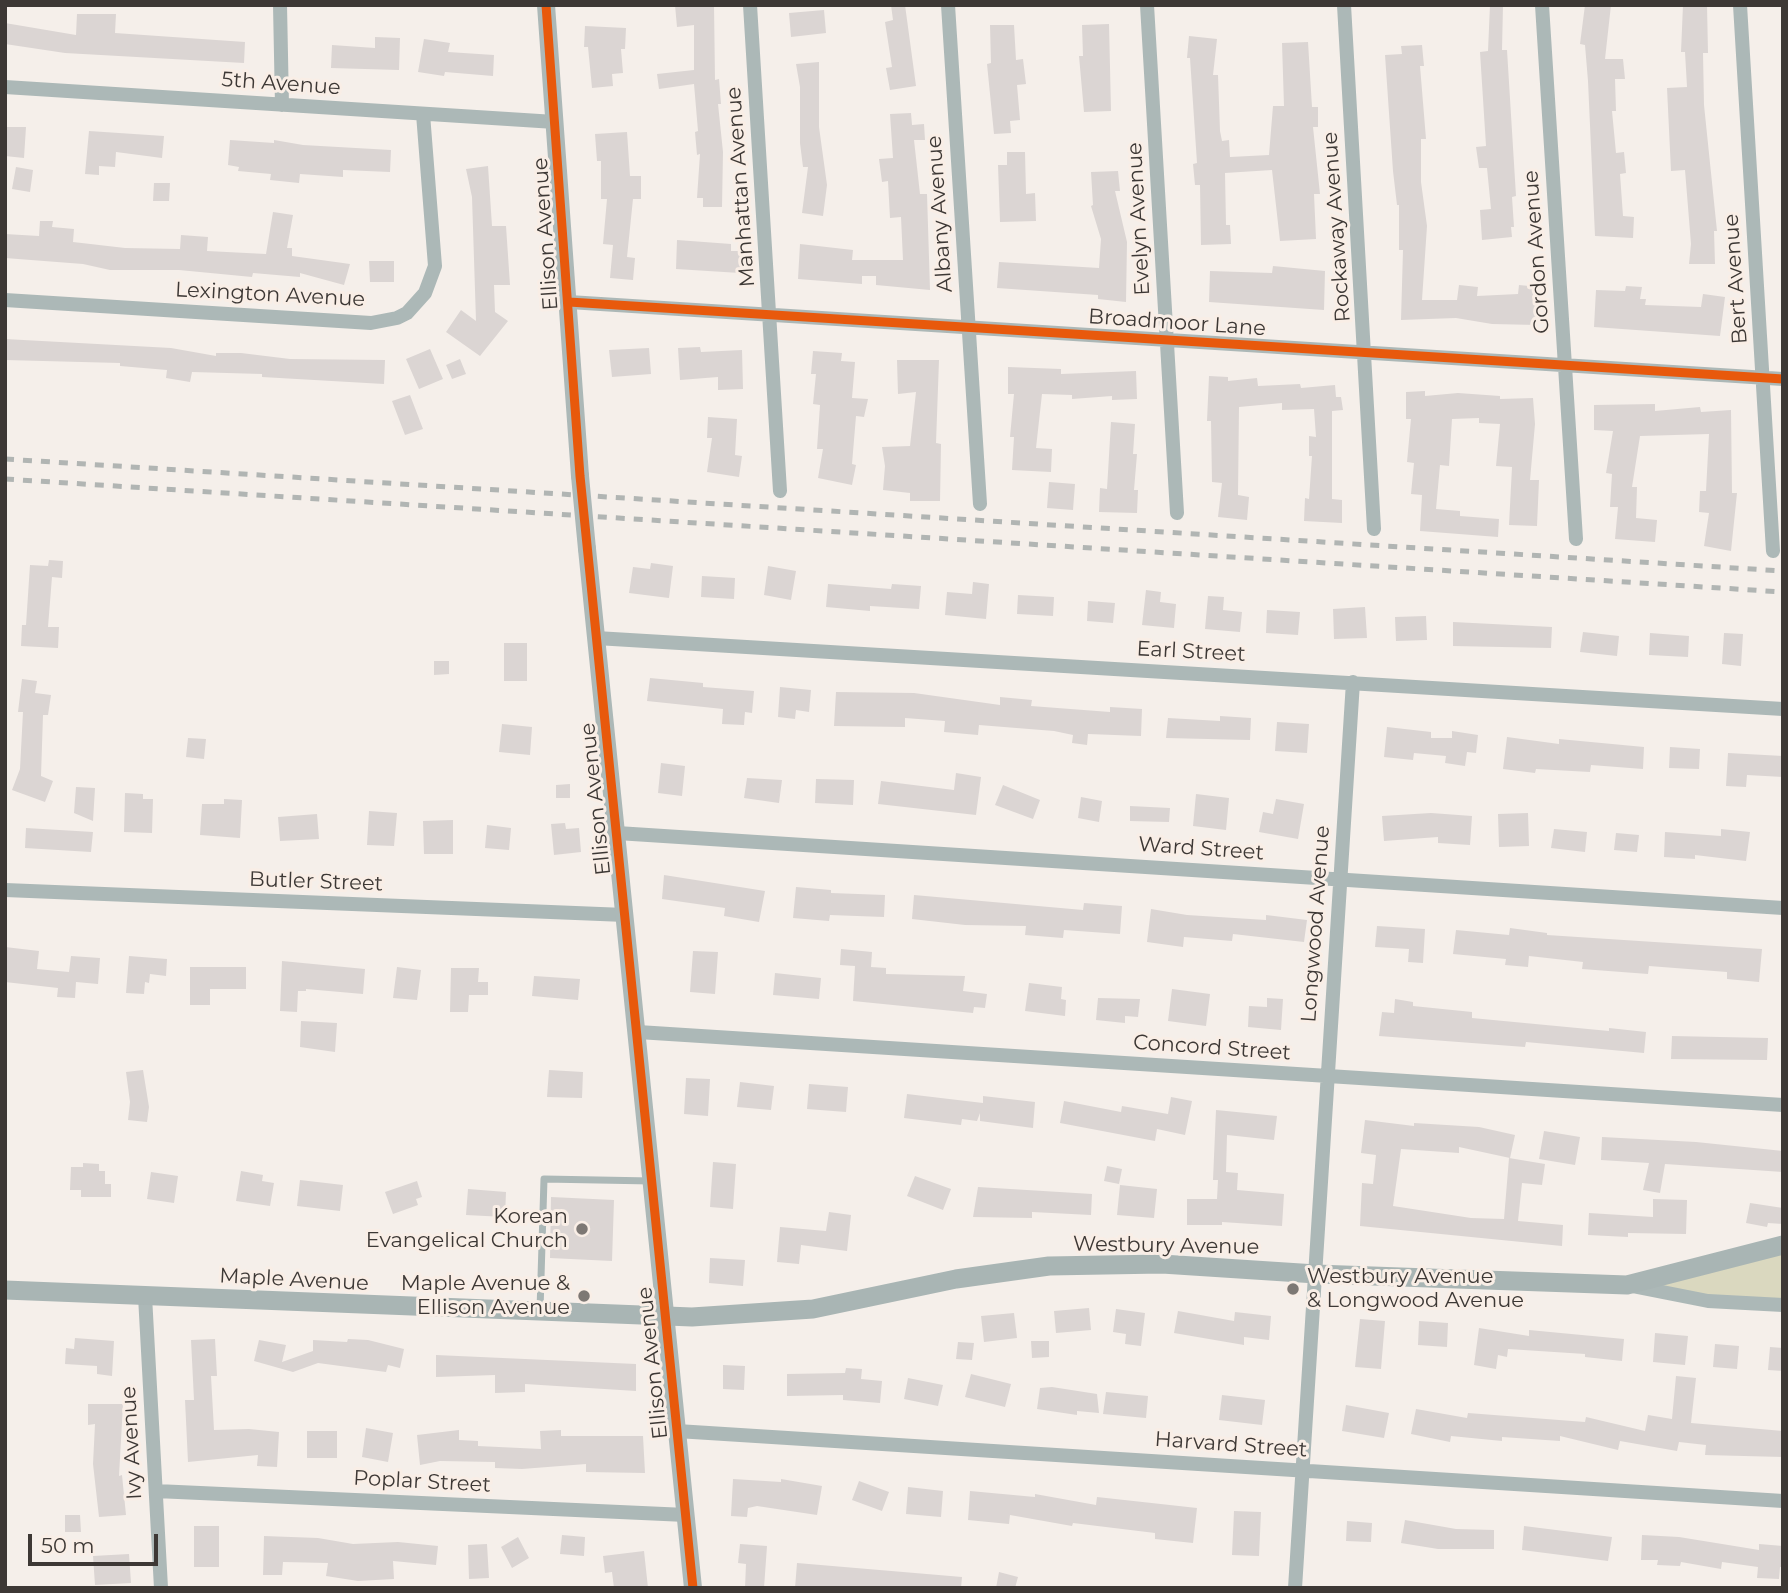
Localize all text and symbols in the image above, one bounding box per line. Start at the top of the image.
street label: 5th Avenue [221,67,341,101]
street label: Manhattan Avenue [721,86,761,288]
street label: Rockaway Avenue [1318,131,1356,323]
street label: Albany Avenue [922,135,958,293]
street label: Evelyn Avenue [1122,142,1156,296]
street label: Ellison Avenue [528,157,564,311]
street label: Gordon Avenue [1519,169,1555,335]
street label: Bert Avenue [1719,213,1753,345]
street label: Lexington Avenue [174,277,366,313]
street label: Broadmoor Lane [1087,304,1267,342]
street label: Earl Street [1136,637,1246,667]
street label: Ellison Avenue [575,721,617,877]
street label: Longwood Avenue [1297,825,1335,1023]
street label: Ward Street [1137,832,1265,866]
street label: Butler Street [248,867,384,897]
street label: Concord Street [1132,1030,1292,1066]
place label: Korean Evangelical Church [366,1204,568,1254]
marker: Korean Evangelical Church [574,1221,590,1237]
street label: Westbury Avenue [1073,1232,1259,1260]
street label: Maple Avenue [219,1263,369,1297]
place label: Westbury Avenue & Longwood Avenue [1307,1264,1524,1314]
place label: Maple Avenue & Ellison Avenue [401,1271,570,1321]
marker: Westbury Avenue & Longwood Avenue [1285,1281,1301,1297]
street label: Ellison Avenue [632,1285,674,1441]
marker: Maple Avenue & Ellison Avenue [576,1288,592,1304]
street label: Ivy Avenue [116,1386,148,1500]
street label: Harvard Street [1154,1427,1308,1463]
street label: Poplar Street [353,1466,491,1498]
scale bar [32,1520,161,1564]
text: 50 m [41,1533,95,1558]

